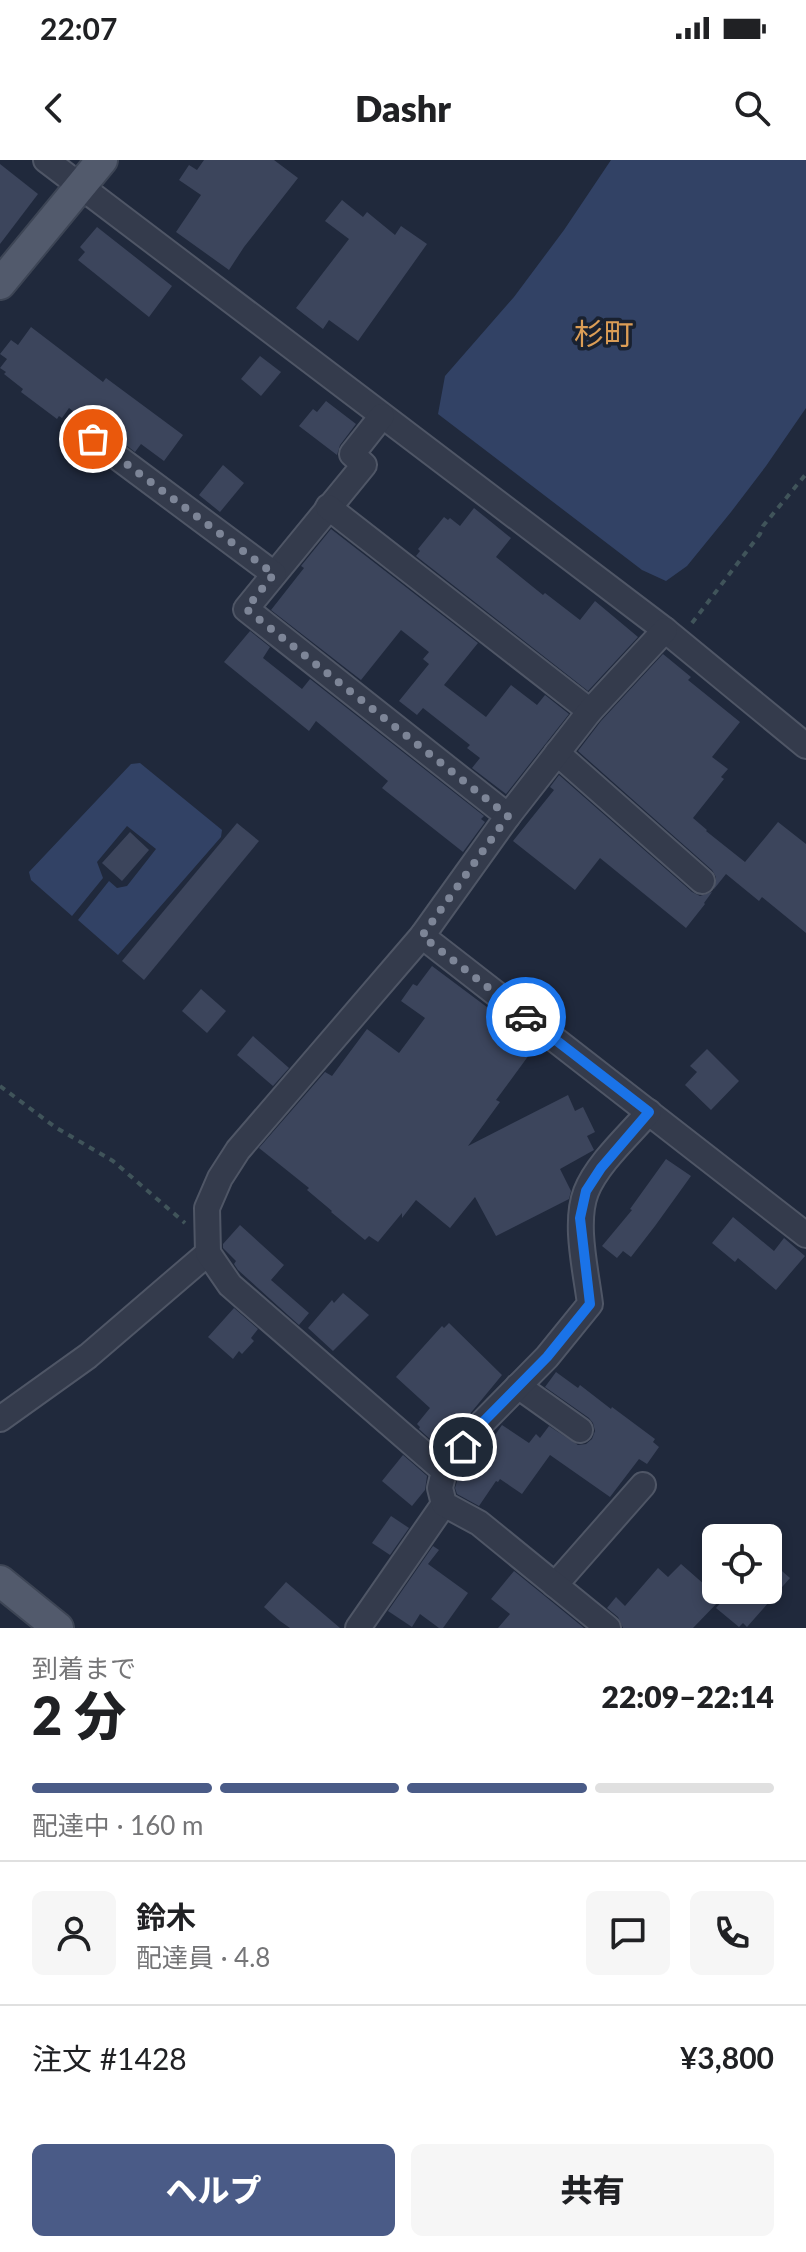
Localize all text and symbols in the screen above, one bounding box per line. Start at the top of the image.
text: 22:07 [40,10,117,46]
icon: back [32,86,76,130]
text: Dashr [355,86,451,130]
icon: search [730,86,774,130]
district label: 杉町 [574,315,634,351]
pin [59,405,127,473]
icon: bag [71,417,115,461]
courier [486,977,566,1057]
icon: car [504,995,548,1039]
pin [429,1413,497,1481]
icon: home [441,1425,485,1469]
map controls [702,1524,782,1604]
button: locate [702,1524,782,1604]
text: 到着まで [32,1652,136,1684]
text: 22:09–22:14 [601,1678,774,1714]
text: 2 分 [32,1684,126,1746]
text: 配達中 · 160 m [32,1809,203,1841]
button: person [32,1891,116,1975]
button: chat [586,1891,670,1975]
button: phone [690,1891,774,1975]
text: 鈴木 [136,1898,196,1934]
text: 配達員 · 4.8 [136,1941,270,1973]
text: ¥3,800 [680,2039,774,2075]
text: 注文 #1428 [32,2040,187,2076]
button: ヘルプ [32,2144,395,2236]
button: 共有 [411,2144,774,2236]

